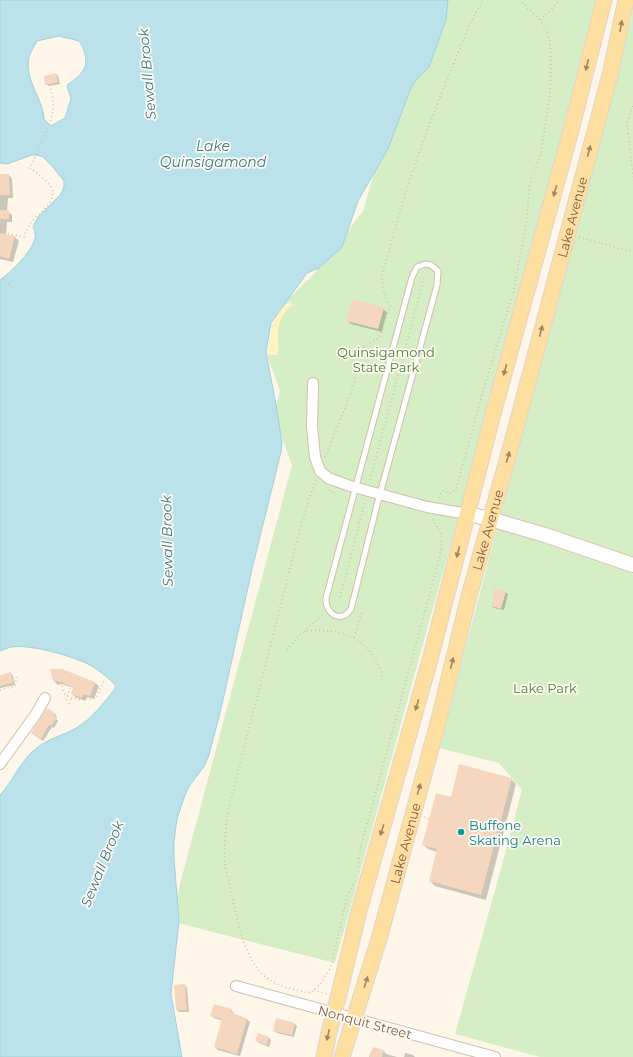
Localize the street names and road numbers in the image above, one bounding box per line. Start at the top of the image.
street label: Lake Avenue [554,175,591,259]
street label: Lake Avenue [469,487,506,572]
street label: Lake Avenue [386,801,424,885]
street label: Nonquit Street [316,1002,414,1042]

